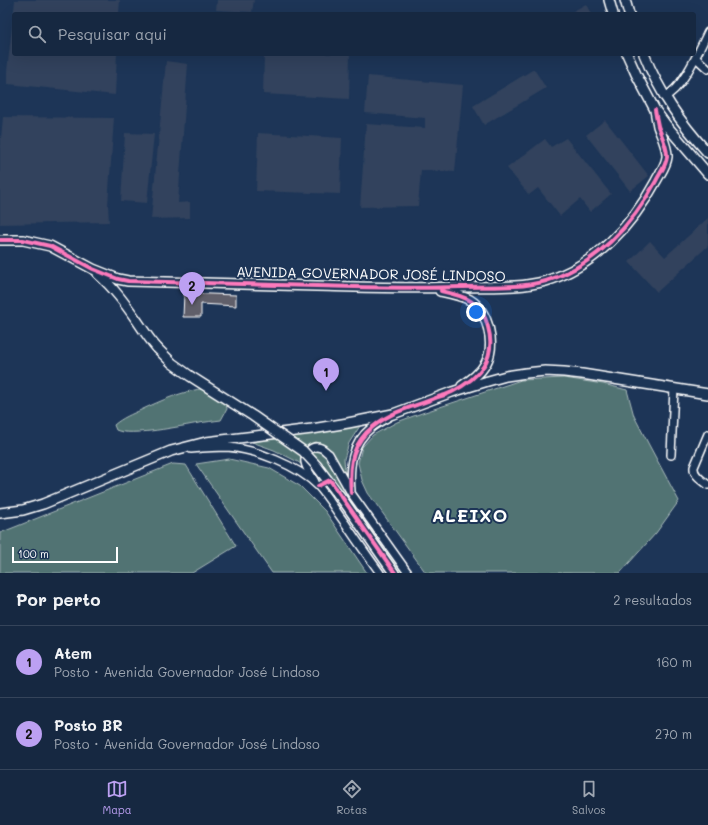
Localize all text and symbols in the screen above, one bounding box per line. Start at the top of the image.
search box [12,12,696,56]
icon: search [26,23,48,45]
text: Pesquisar aqui [58,24,167,44]
street label: AVENIDA GOVERNADOR JOSÉ LINDOSO [236,262,506,285]
pin: 2 [179,272,205,305]
your location [466,302,486,322]
pin: 1 [313,358,339,391]
district label: ALEIXO [432,503,508,527]
scale bar [12,545,118,564]
text: 100 m [18,546,49,561]
text: Por perto [16,588,100,610]
text: 2 resultados [613,591,692,608]
text: Atem [54,643,92,663]
text: 1 [26,653,32,670]
text: 160 m [656,653,692,670]
text: Posto · Avenida Governador José Lindoso [54,663,320,680]
text: Posto BR [54,715,123,735]
text: 2 [25,725,33,742]
text: 270 m [655,725,692,742]
text: Posto · Avenida Governador José Lindoso [54,735,320,752]
tab: Mapa [102,778,132,817]
tab: Rotas [337,778,367,817]
tab: Salvos [572,778,606,817]

